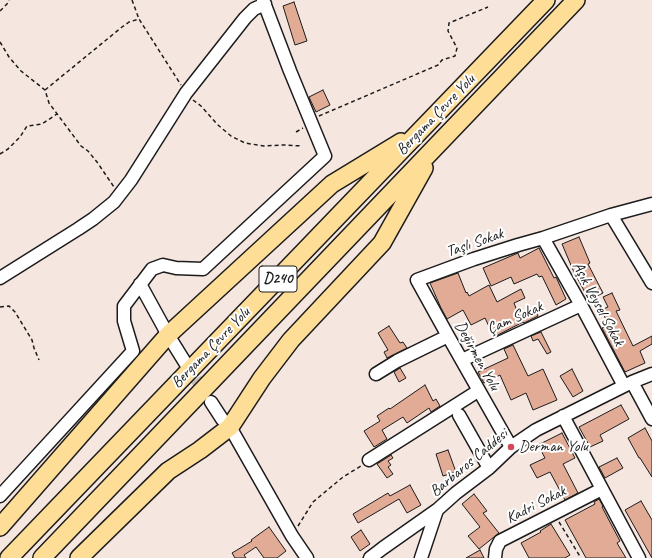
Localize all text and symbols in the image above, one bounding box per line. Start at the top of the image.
street label: Bergama Çevre Yolu [393,70,479,160]
street label: Taşlı Sokak [444,224,506,262]
street label: Aşık Veysel Sokak [568,259,628,349]
road number: D240 [259,266,297,292]
street label: Çam Sokak [484,297,546,339]
street label: Bergama Çevre Yolu [168,303,254,393]
street label: Değirmen Yolu [450,318,504,394]
street label: Barbaros Caddesi [426,425,512,501]
place label: Derman Yolu [519,437,588,457]
marker: Derman Yolu [506,442,516,452]
street label: Kadri Sokak [503,482,569,528]

